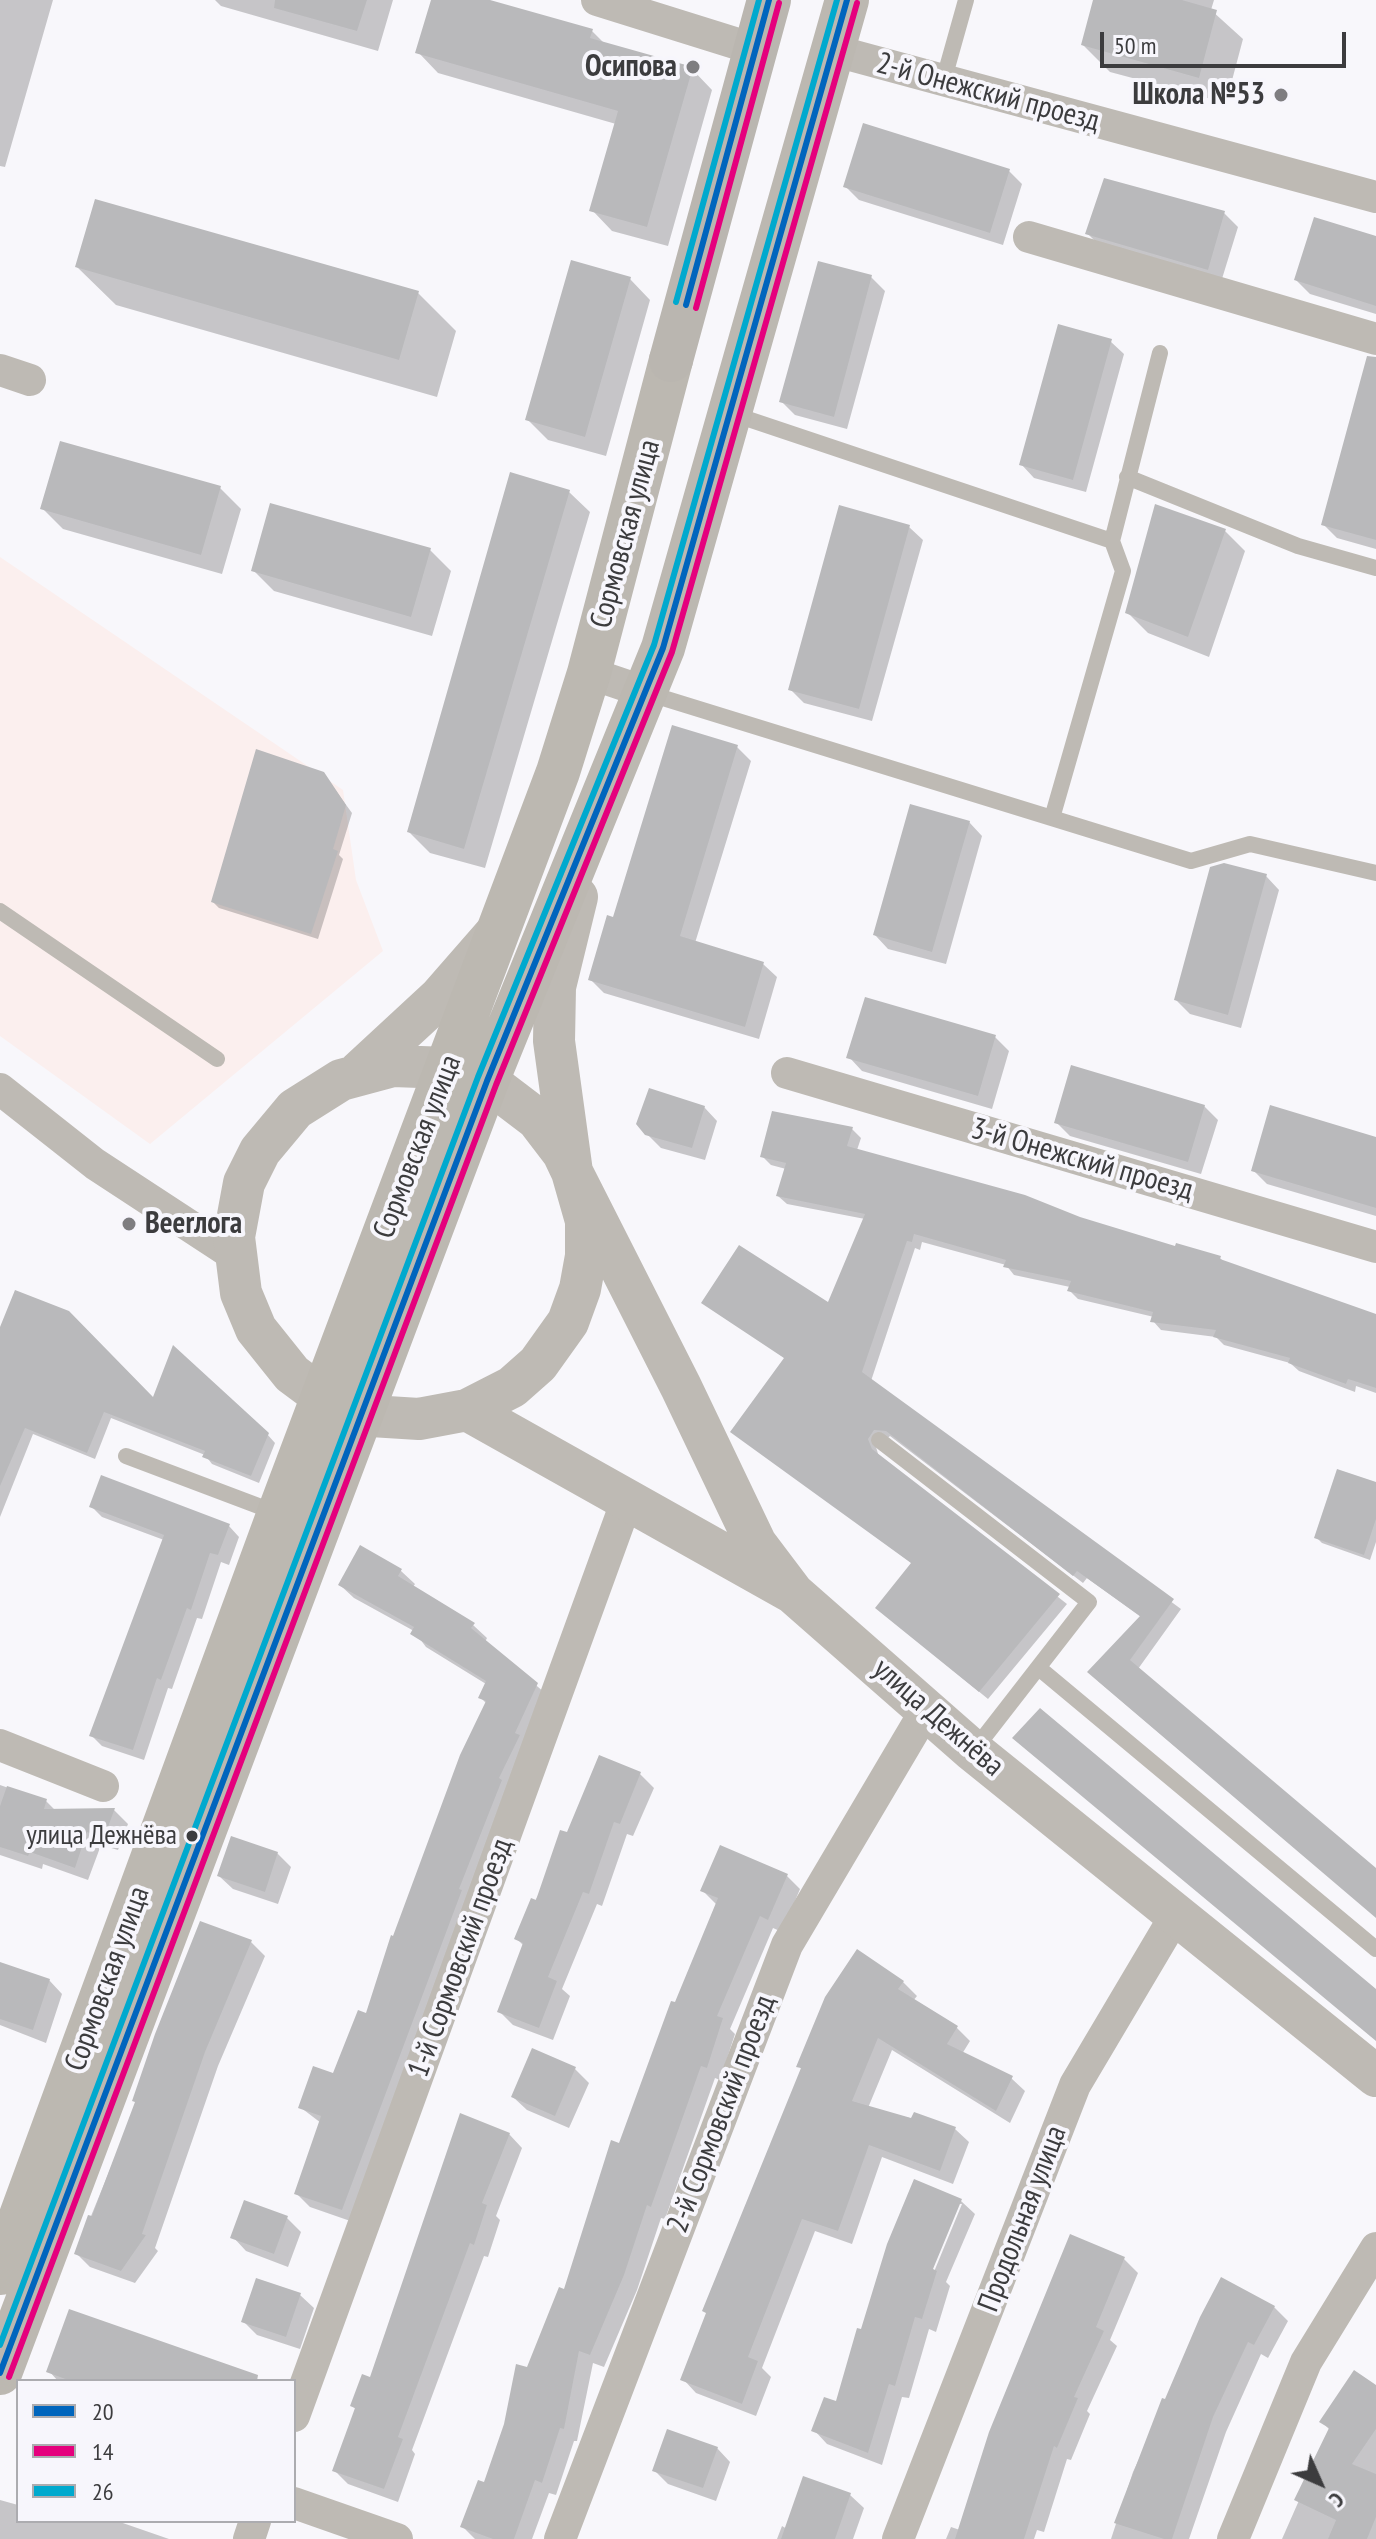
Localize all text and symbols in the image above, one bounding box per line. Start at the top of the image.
scale bar [1104,16,1350,66]
text: 50 m [1114,30,1156,61]
street label: 2-й Онежский проезд [873,46,1103,140]
place label: Осипова [585,49,677,85]
marker: Осипова [684,58,702,76]
place label: Школа №53 [1133,77,1265,113]
marker: Школа №53 [1272,86,1290,104]
street label: Сормовская улица [584,436,668,632]
street label: Сормовская улица [367,1050,469,1244]
street label: 3-й Онежский проезд [967,1111,1197,1209]
place label: Beerлога [145,1206,242,1242]
marker: Beerлога [120,1215,138,1233]
street label: улица Дежнёва [865,1651,1011,1785]
place label: улица Дежнёва [26,1819,177,1853]
marker: улица Дежнёва [184,1828,200,1844]
street label: 1-й Сормовский проезд [401,1834,521,2082]
street label: Сормовская улица [58,1882,158,2076]
street label: 2-й Сормовский проезд [660,1990,784,2238]
street label: Продольная улица [971,2121,1075,2317]
legend [16,2379,296,2523]
text: 20 [92,2396,114,2427]
text: 14 [92,2436,114,2467]
north arrow [1280,2443,1360,2523]
text: 26 [92,2476,114,2507]
text: С [1324,2487,1350,2513]

